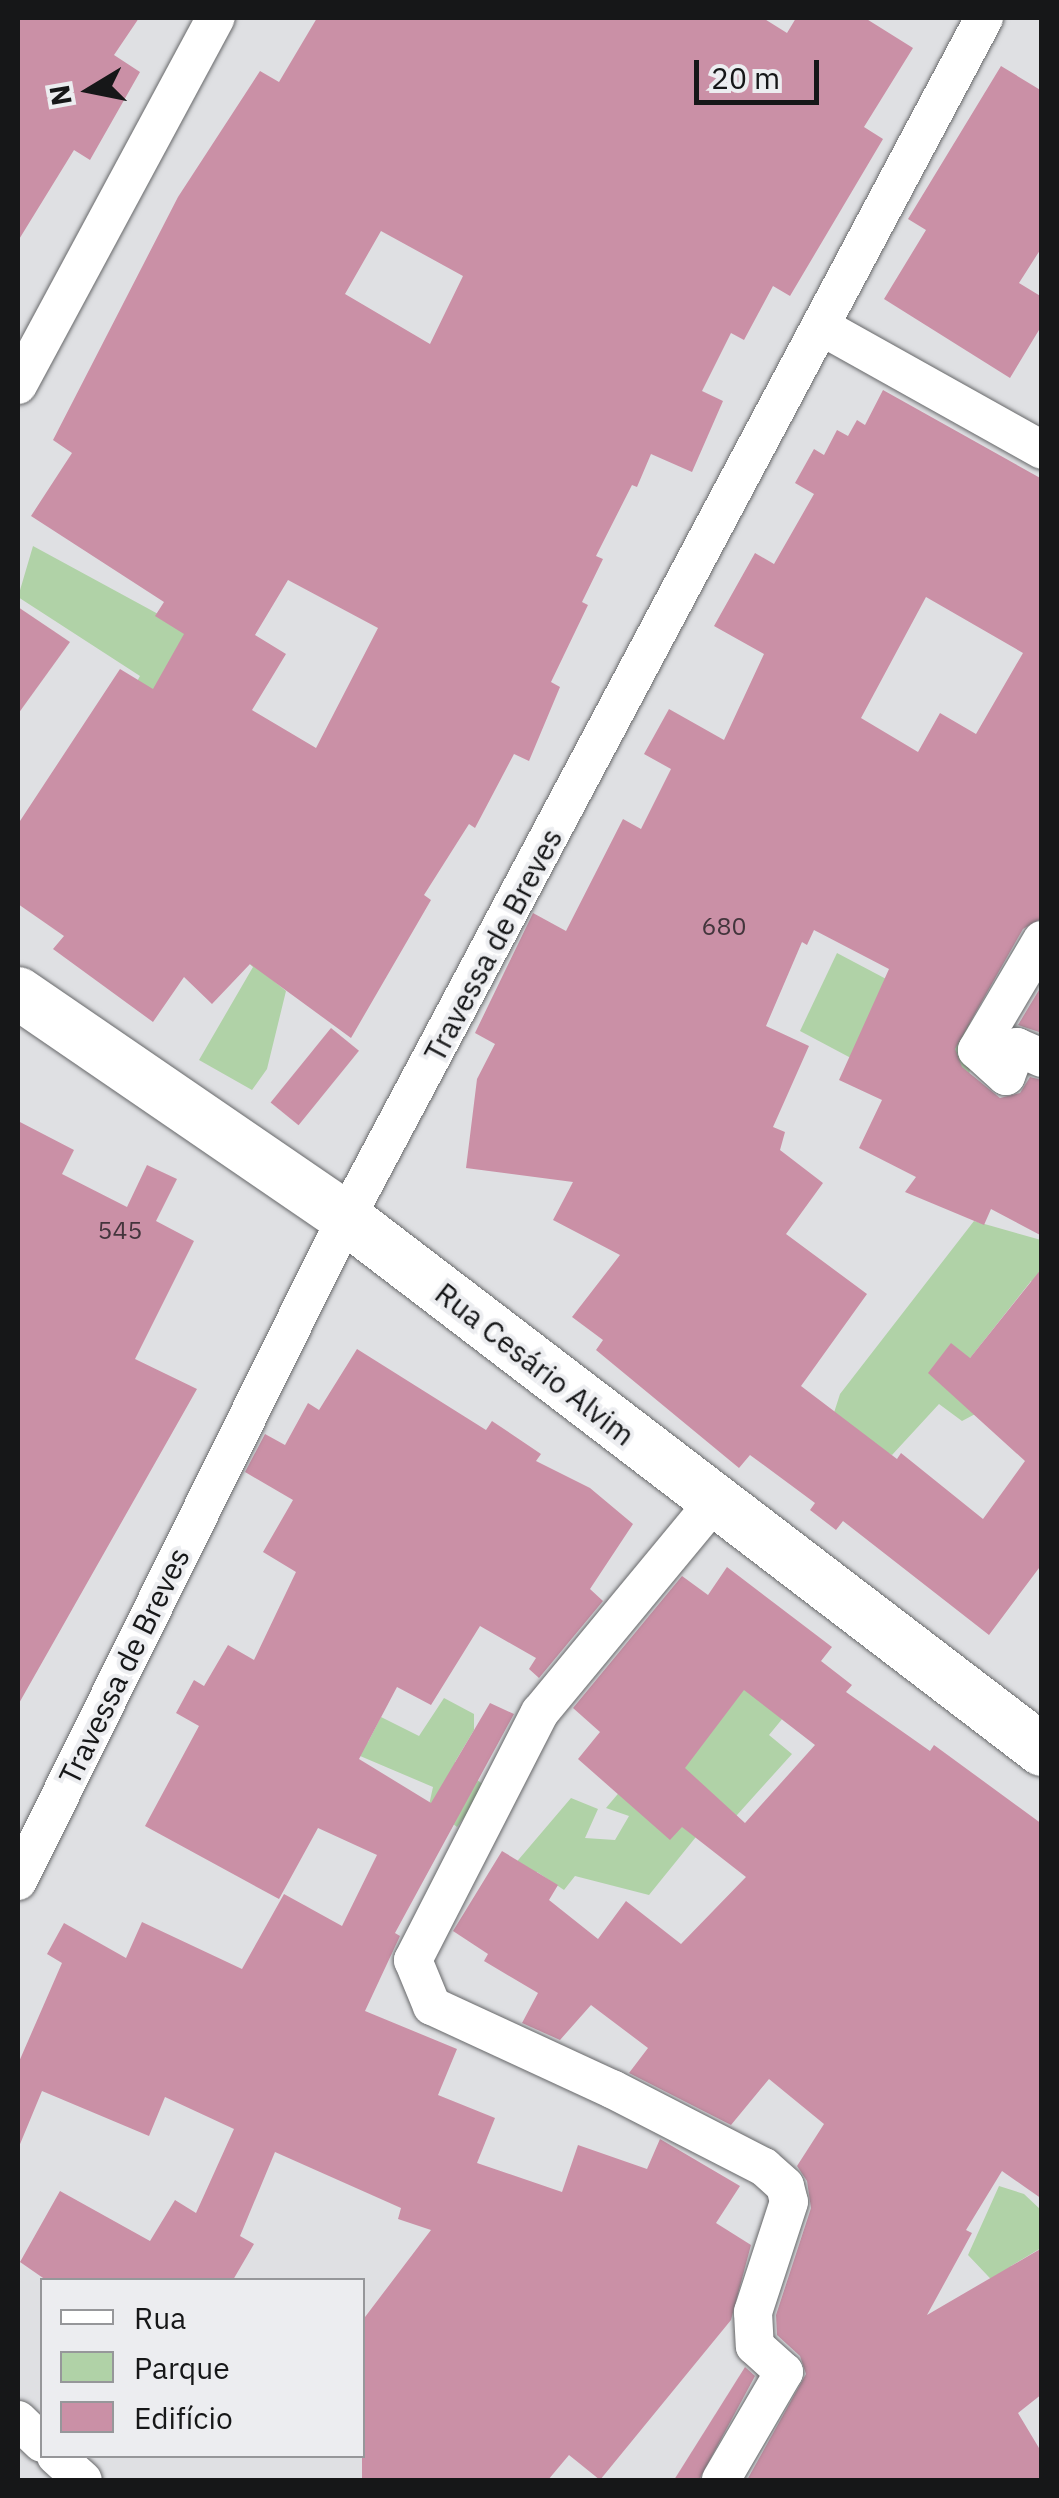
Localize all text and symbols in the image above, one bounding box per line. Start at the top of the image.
north arrow [40,40,140,140]
scale bar [699,40,824,102]
text: 20 m [711,58,780,97]
text: N [40,82,80,108]
street label: Travessa de Breves [416,822,570,1068]
house number: 680 [702,911,746,941]
house number: 545 [98,1215,142,1245]
street label: Rua Cesário Alvim [428,1275,642,1453]
street label: Travessa de Breves [51,1542,197,1790]
legend [40,2278,365,2458]
text: Rua [134,2298,186,2337]
text: Parque [134,2348,230,2387]
text: Edifício [134,2398,233,2437]

